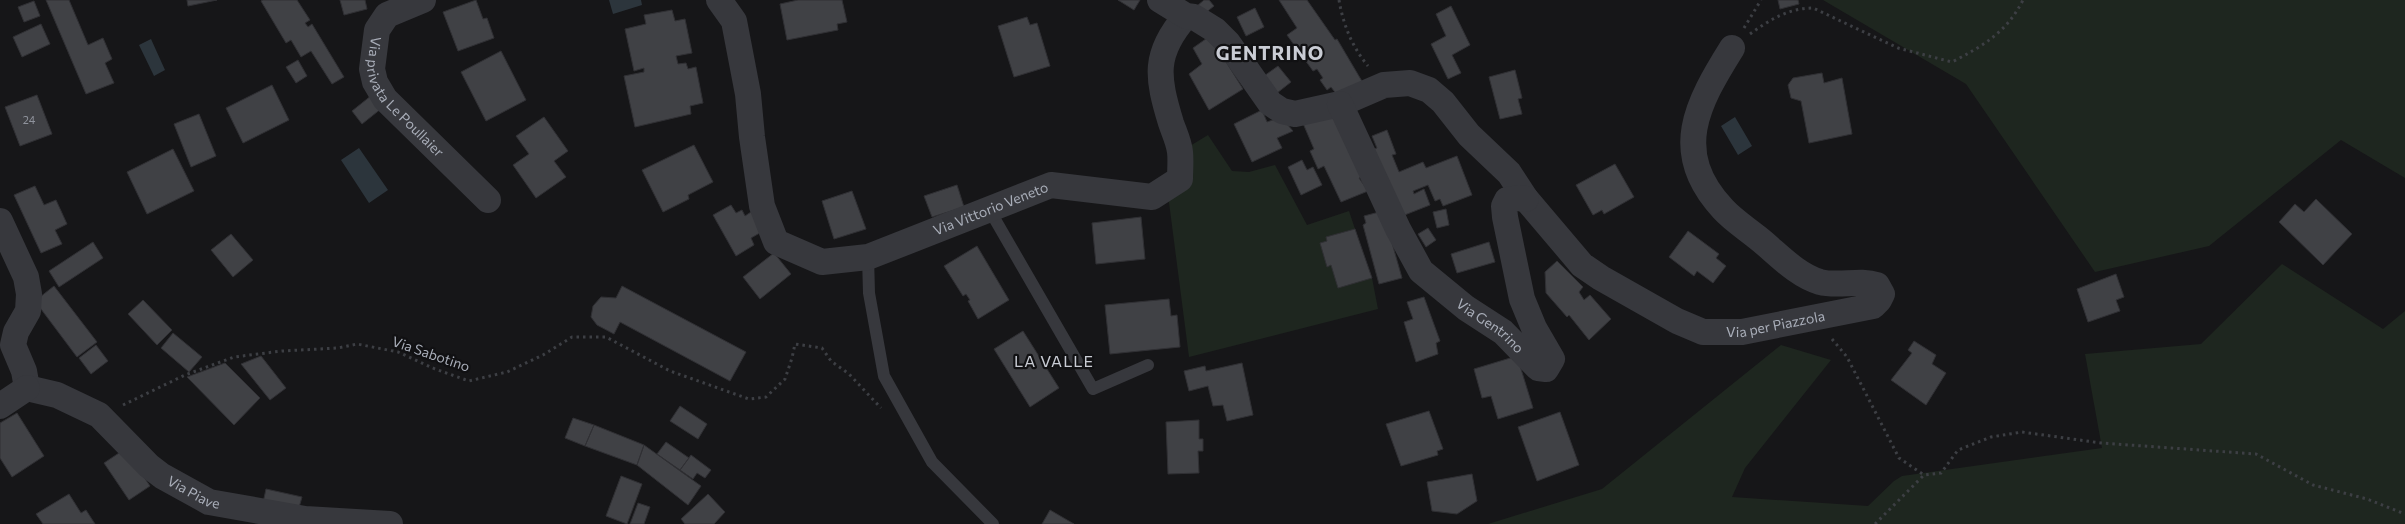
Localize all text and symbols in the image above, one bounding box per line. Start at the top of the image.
street label: Via privata Le Poullaier [364,36,448,160]
district label: GENTRINO [1216,41,1324,64]
house number: 24 [23,113,36,126]
street label: Via Vittorio Veneto [931,178,1050,238]
street label: Via Gentrino [1453,295,1528,356]
street label: Via per Piazzola [1726,307,1826,340]
street label: Via Sabotino [390,332,472,375]
district label: LA VALLE [1014,351,1094,370]
street label: Via Piave [164,472,221,512]

